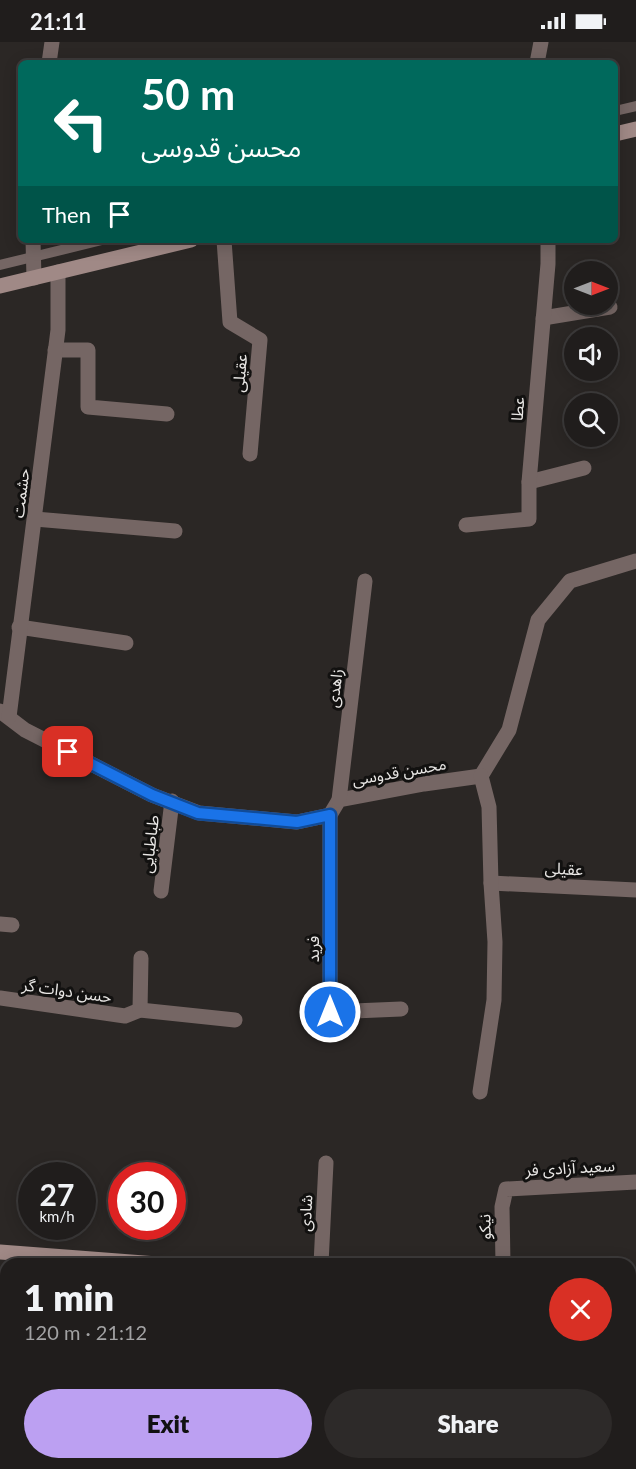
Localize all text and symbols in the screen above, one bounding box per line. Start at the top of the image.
text: 21:11 [30,8,87,35]
text: 50 m [141,69,235,119]
icon: left [42,84,120,162]
text: محسن قدوسی [141,130,302,163]
icon: arrive [103,198,136,231]
text: Then [42,201,91,228]
north arrow [564,261,618,315]
map controls [564,261,618,447]
button: sound [564,327,618,381]
street label: عقیلی [228,353,251,393]
button: search [564,393,618,447]
street label: عطا [506,396,528,422]
street label: حشمت [8,467,32,519]
street label: زاهدی [322,667,347,709]
pin [42,726,93,777]
icon: arrive [51,735,84,768]
street label: محسن قدوسی [351,753,448,790]
street label: طباطبایی [136,814,163,874]
street label: عقیلی [544,858,584,879]
street label: فرید [303,936,323,962]
street label: حسن دوات گر [20,974,113,1007]
position arrow [298,980,362,1044]
street label: سعید آزادی فر [524,1155,615,1180]
speed limit sign: 30 [108,1162,186,1240]
text: 27 [40,1176,74,1212]
street label: شادی [295,1194,316,1232]
text: km/h [39,1207,75,1225]
street label: نیکو [474,1214,495,1240]
text: 1 min [24,1275,114,1319]
button: close [549,1278,612,1341]
text: 120 m · 21:12 [24,1320,147,1344]
button: Exit [24,1389,312,1458]
button: Share [324,1389,612,1458]

